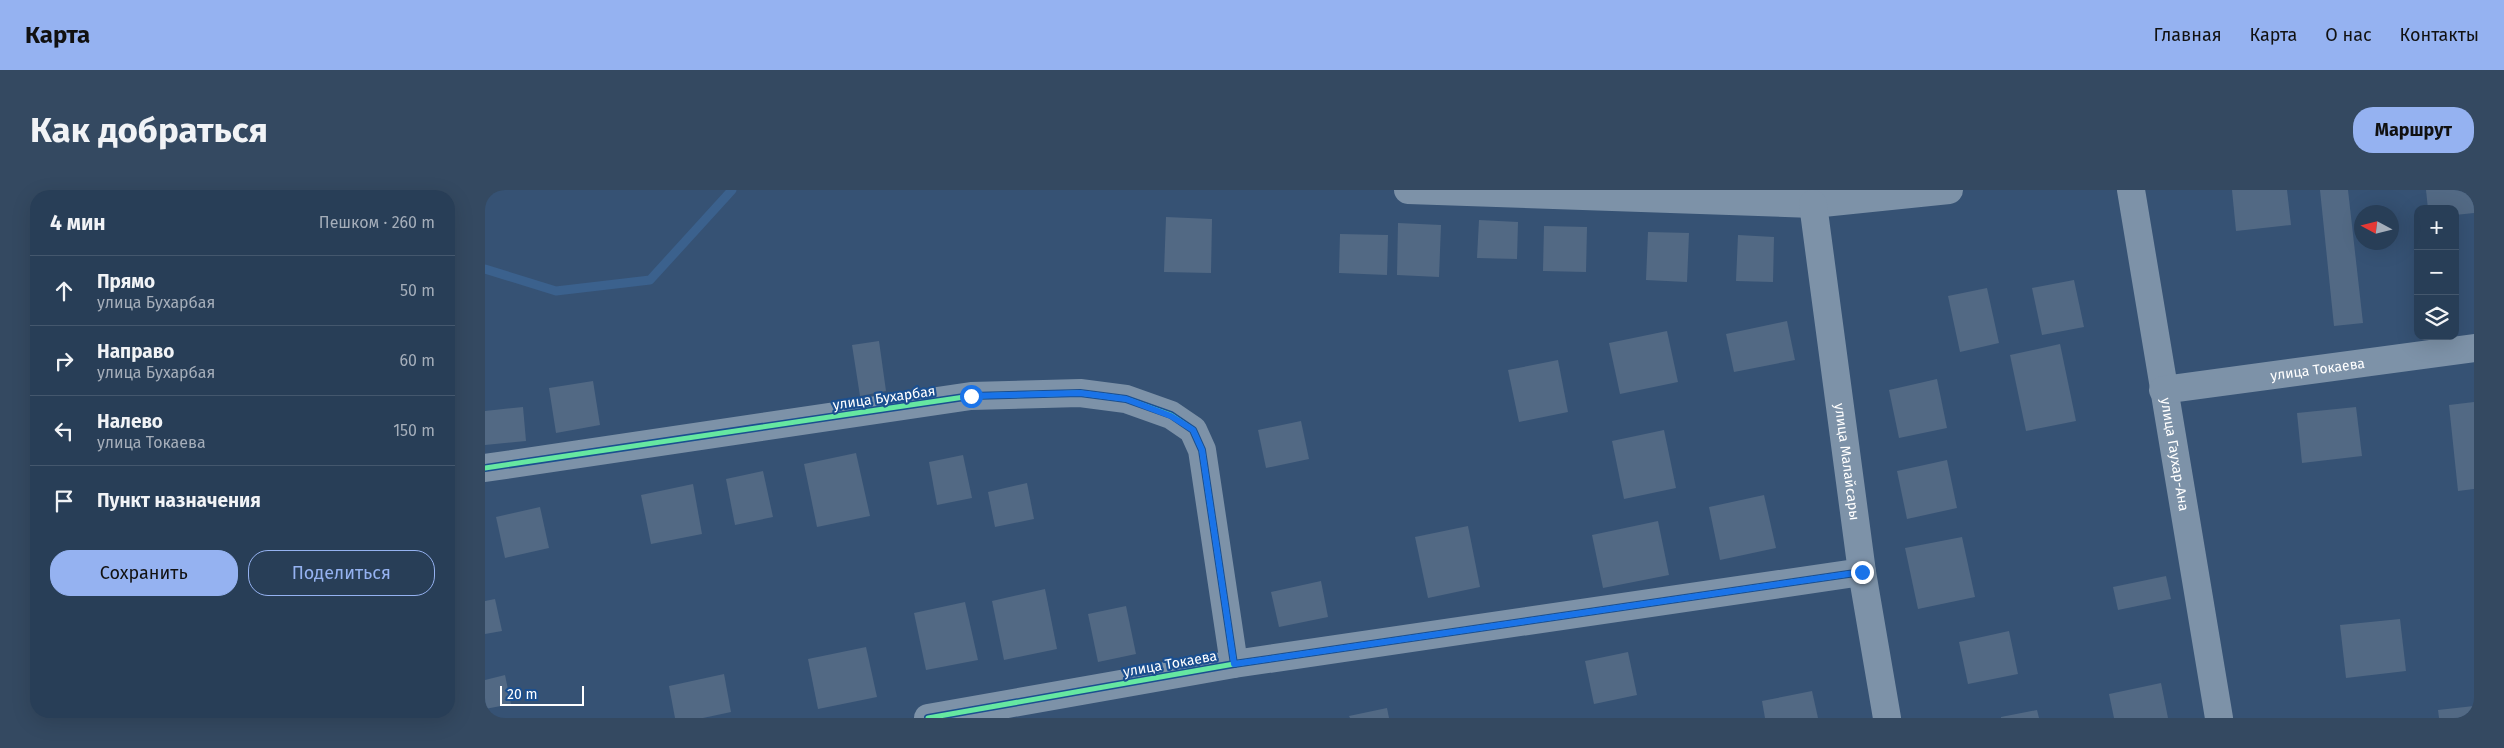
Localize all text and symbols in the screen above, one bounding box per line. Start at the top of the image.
text: Карта [25,21,90,49]
text: Главная [2154,24,2222,46]
text: Карта [2250,24,2297,46]
text: О нас [2325,24,2372,46]
text: Контакты [2400,24,2479,46]
button: Маршрут [2353,107,2474,153]
text: Как добраться [30,109,268,151]
north arrow [2354,205,2399,250]
map controls [2414,205,2459,340]
button: + [2414,205,2459,250]
text: 4 мин [50,210,106,236]
text: Пешком · 260 m [319,213,435,232]
button: − [2414,250,2459,295]
text: Прямо [97,270,155,293]
icon: ahead [50,277,78,305]
text: 50 m [400,281,435,300]
text: улица Бухарбая [97,293,215,312]
button: layers [2414,295,2459,340]
text: Направо [97,340,174,363]
icon: right [50,347,78,375]
text: 60 m [400,351,435,370]
street label: улица Токаева [2269,354,2366,384]
text: улица Бухарбая [97,363,215,382]
street label: улица Бухарбая [832,382,936,414]
route start [960,385,983,408]
street label: улица Гаухар-Ана [2157,396,2193,512]
street label: улица Малайсары [1831,402,1864,521]
text: Налево [97,410,163,433]
icon: left [50,417,78,445]
text: 150 m [393,421,435,440]
text: улица Токаева [97,433,206,452]
icon: arrive [50,487,78,515]
text: Пункт назначения [97,489,261,512]
button: Сохранить [50,550,238,596]
button: Поделиться [248,550,435,596]
route end [1851,561,1874,584]
street label: улица Токаева [1122,647,1218,681]
scale bar [500,683,584,706]
text: 20 m [507,686,537,703]

